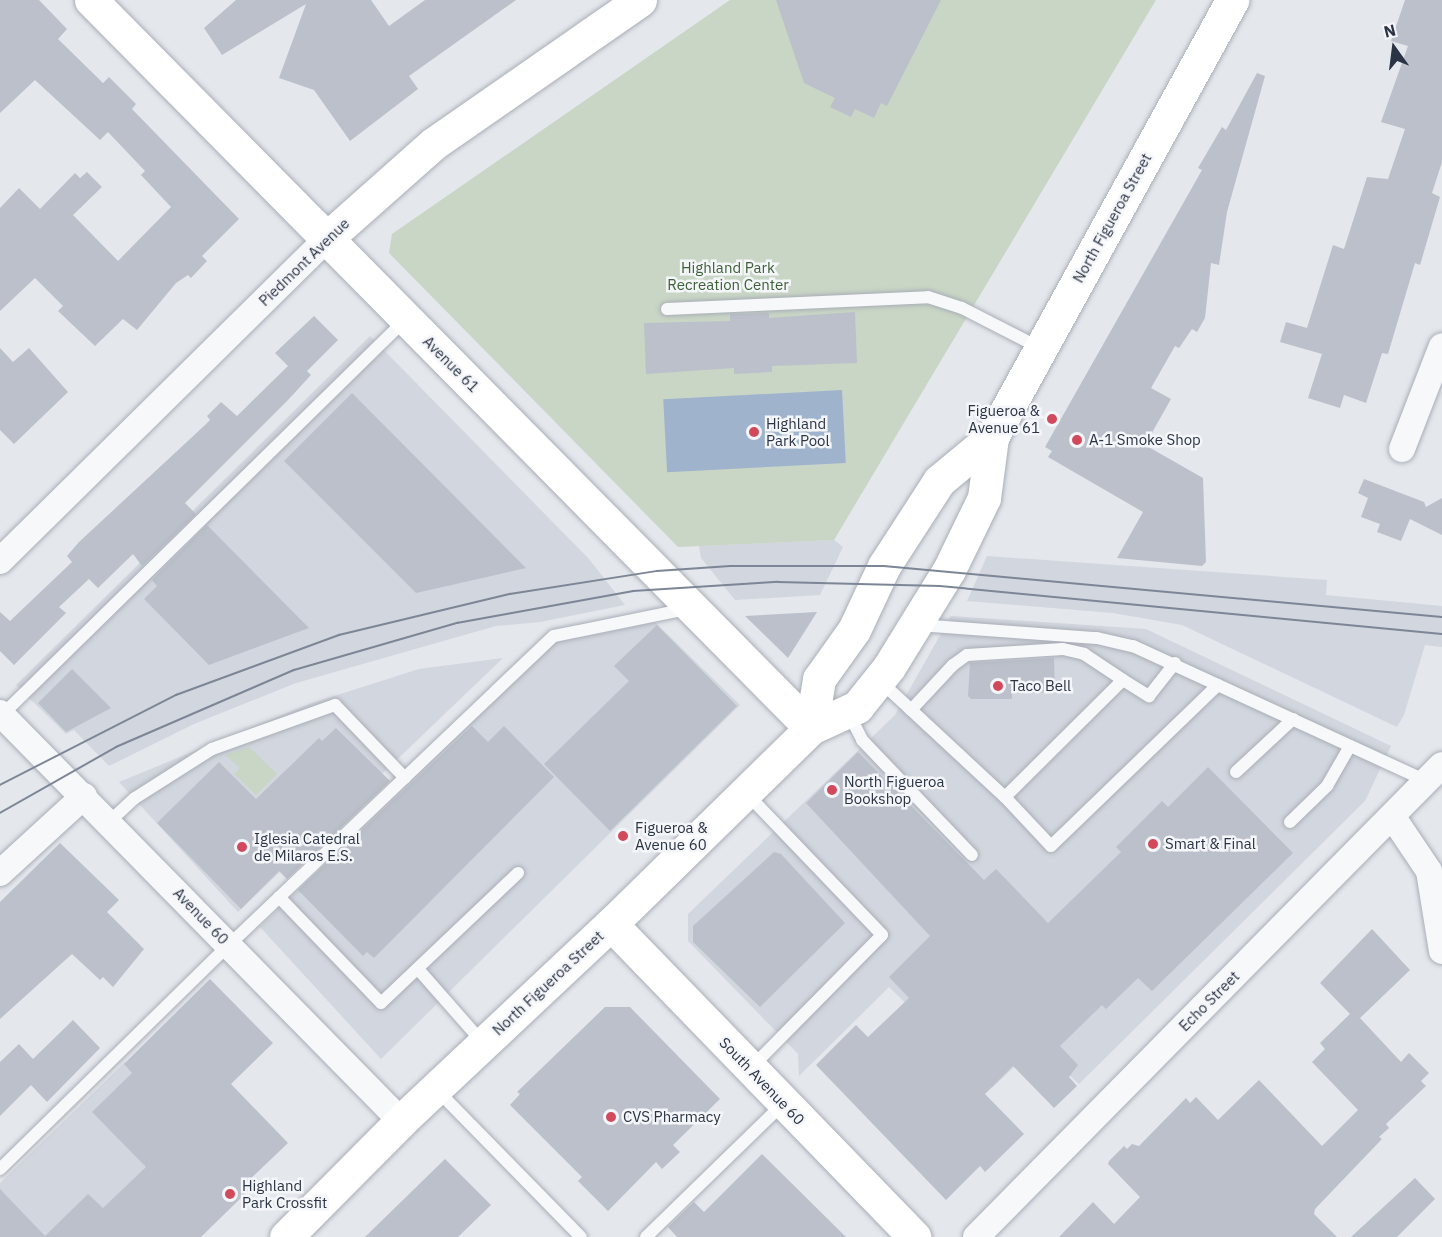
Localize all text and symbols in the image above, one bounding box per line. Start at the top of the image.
north arrow [1364,18,1424,78]
text: N [1382,19,1398,42]
street label: North Figueroa Street [1069,150,1155,286]
street label: Piedmont Avenue [255,214,353,310]
park label: Highland Park Recreation Center [667,258,789,293]
street label: Avenue 61 [419,332,483,396]
place label: Figueroa & Avenue 61 [967,401,1040,436]
marker: Figueroa & Avenue 61 [1045,412,1059,426]
place label: Highland Park Pool [766,414,830,449]
marker: Highland Park Pool [747,425,761,439]
place label: A-1 Smoke Shop [1089,431,1201,449]
marker: A-1 Smoke Shop [1070,433,1084,447]
place label: Taco Bell [1010,677,1071,695]
marker: Taco Bell [991,679,1005,693]
place label: North Figueroa Bookshop [844,772,944,807]
marker: North Figueroa Bookshop [825,783,839,797]
place label: Figueroa & Avenue 60 [635,818,708,853]
place label: Iglesia Catedral de Milaros E.S. [254,829,360,864]
marker: Figueroa & Avenue 60 [616,829,630,843]
place label: Smart & Final [1165,835,1256,853]
marker: Smart & Final [1146,837,1160,851]
marker: Iglesia Catedral de Milaros E.S. [235,840,249,854]
street label: Avenue 60 [170,884,232,948]
street label: North Figueroa Street [489,927,607,1039]
street label: Echo Street [1175,967,1243,1035]
street label: South Avenue 60 [716,1034,808,1128]
place label: CVS Pharmacy [623,1108,721,1126]
marker: CVS Pharmacy [604,1110,618,1124]
place label: Highland Park Crossfit [242,1176,327,1211]
marker: Highland Park Crossfit [223,1187,237,1201]

